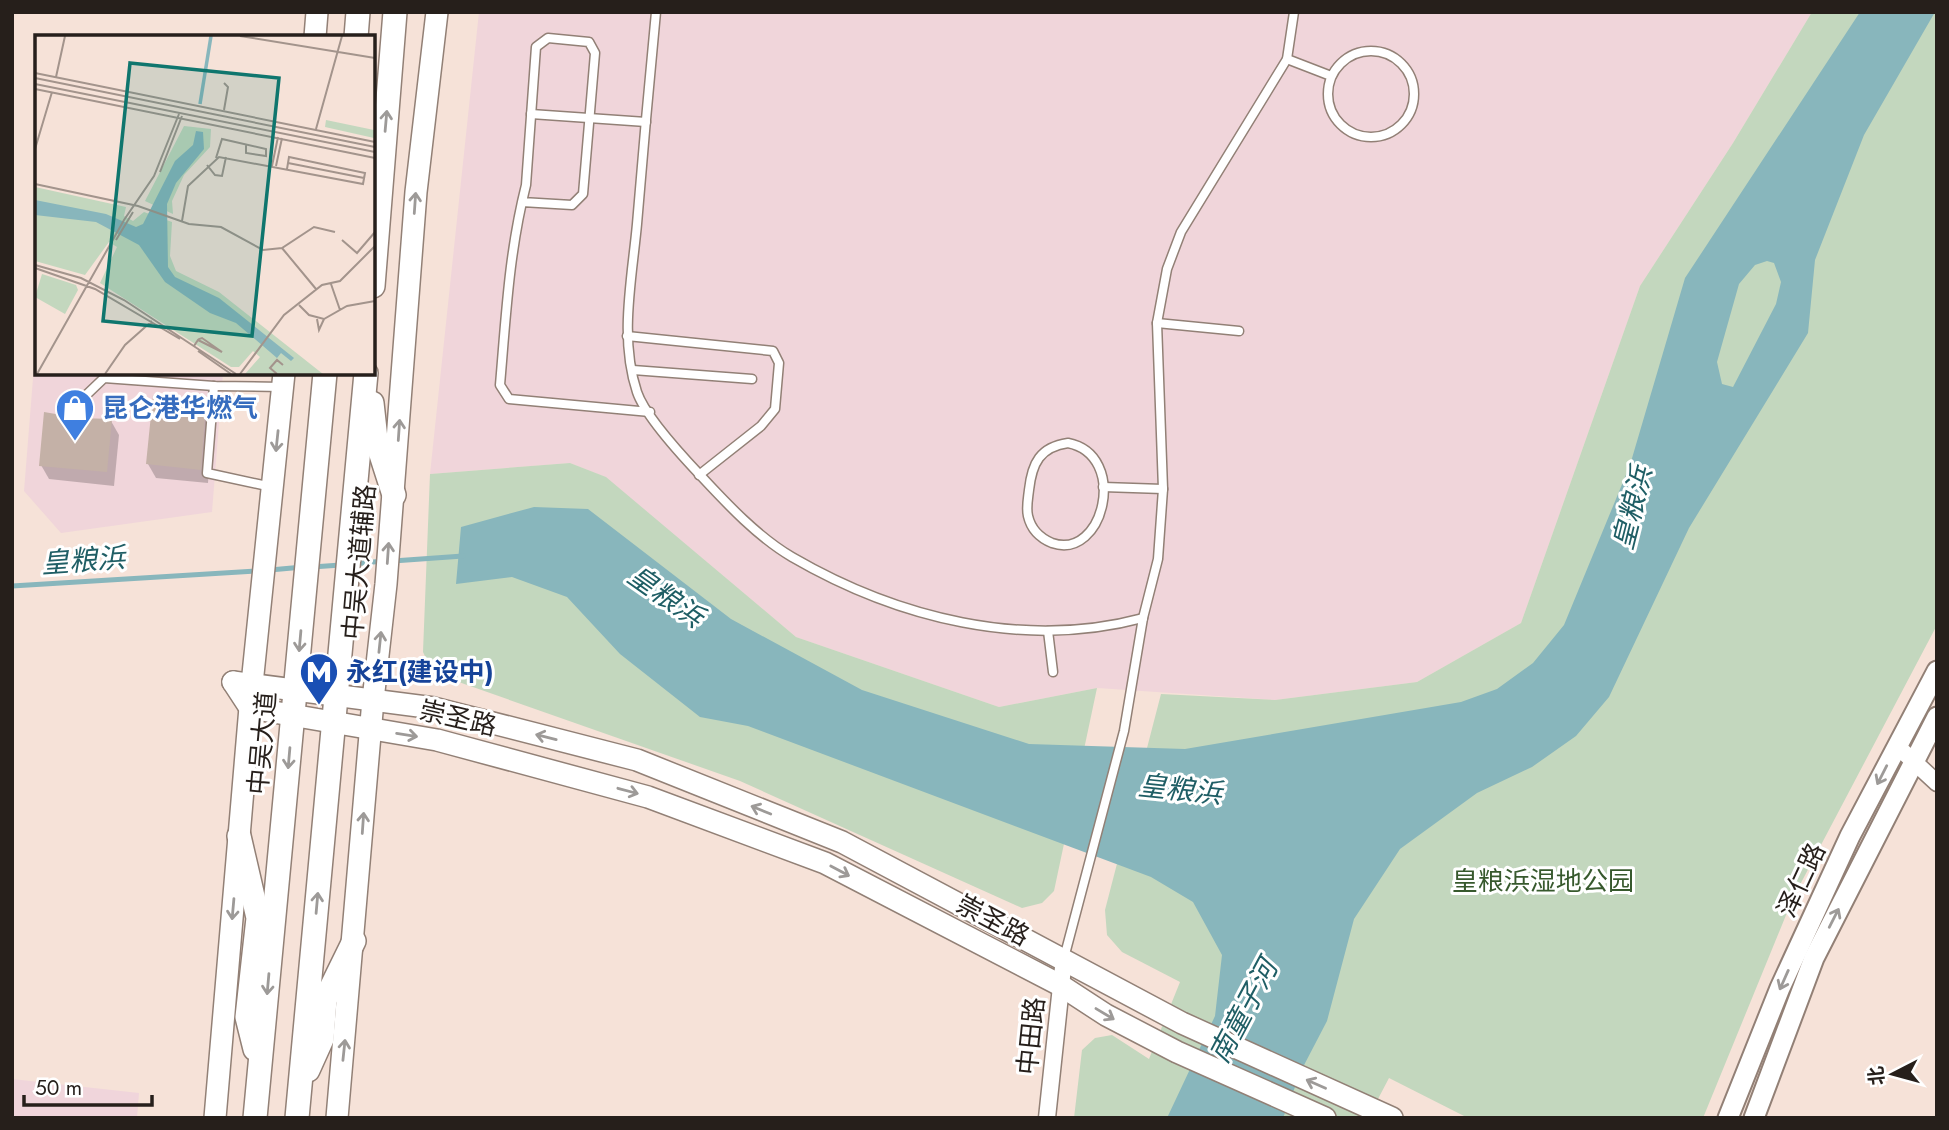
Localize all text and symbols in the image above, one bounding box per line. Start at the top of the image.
inset map [35,35,374,374]
one-way arrow [380,110,393,132]
one-way arrow [409,192,422,215]
shop icon: 昆仑港华燃气 [54,387,96,442]
place label: 昆仑港华燃气 [102,389,258,427]
one-way arrow [393,419,406,441]
one-way arrow [270,429,283,451]
water label: 皇粮浜 [1602,460,1663,554]
street label: 中吴大道辅路 [333,483,385,641]
water label: 皇粮浜 [40,537,129,584]
one-way arrow [382,542,395,565]
water label: 皇粮浜 [620,556,714,639]
one-way arrow [293,629,306,652]
one-way arrow [374,631,387,654]
metro station icon: 永红(建设中) [298,651,340,706]
place label: 永红(建设中) [346,653,494,691]
street label: 中吴大道 [239,690,285,796]
street label: 崇圣路 [416,691,500,745]
one-way arrow [395,729,418,742]
one-way arrow [535,730,558,743]
one-way arrow [282,746,295,768]
one-way arrow [1875,764,1888,785]
water label: 皇粮浜 [1136,765,1227,815]
one-way arrow [616,786,638,799]
one-way arrow [751,802,773,815]
one-way arrow [357,812,370,835]
street label: 泽仁路 [1767,837,1835,923]
park label: 皇粮浜湿地公园 [1452,862,1634,900]
one-way arrow [830,864,850,878]
street label: 崇圣路 [950,885,1036,955]
one-way arrow [311,893,324,915]
one-way arrow [226,898,239,920]
one-way arrow [1828,908,1842,929]
water label: 南童子河 [1199,948,1290,1070]
one-way arrow [1777,969,1790,990]
one-way arrow [261,972,274,995]
street label: 中田路 [1008,995,1054,1077]
one-way arrow [1095,1007,1115,1021]
one-way arrow [337,1039,350,1062]
north arrow [1858,1039,1928,1109]
scale bar [24,1064,152,1108]
text: 北 [1862,1065,1891,1087]
text: 50 m [35,1073,82,1103]
one-way arrow [1306,1077,1327,1090]

